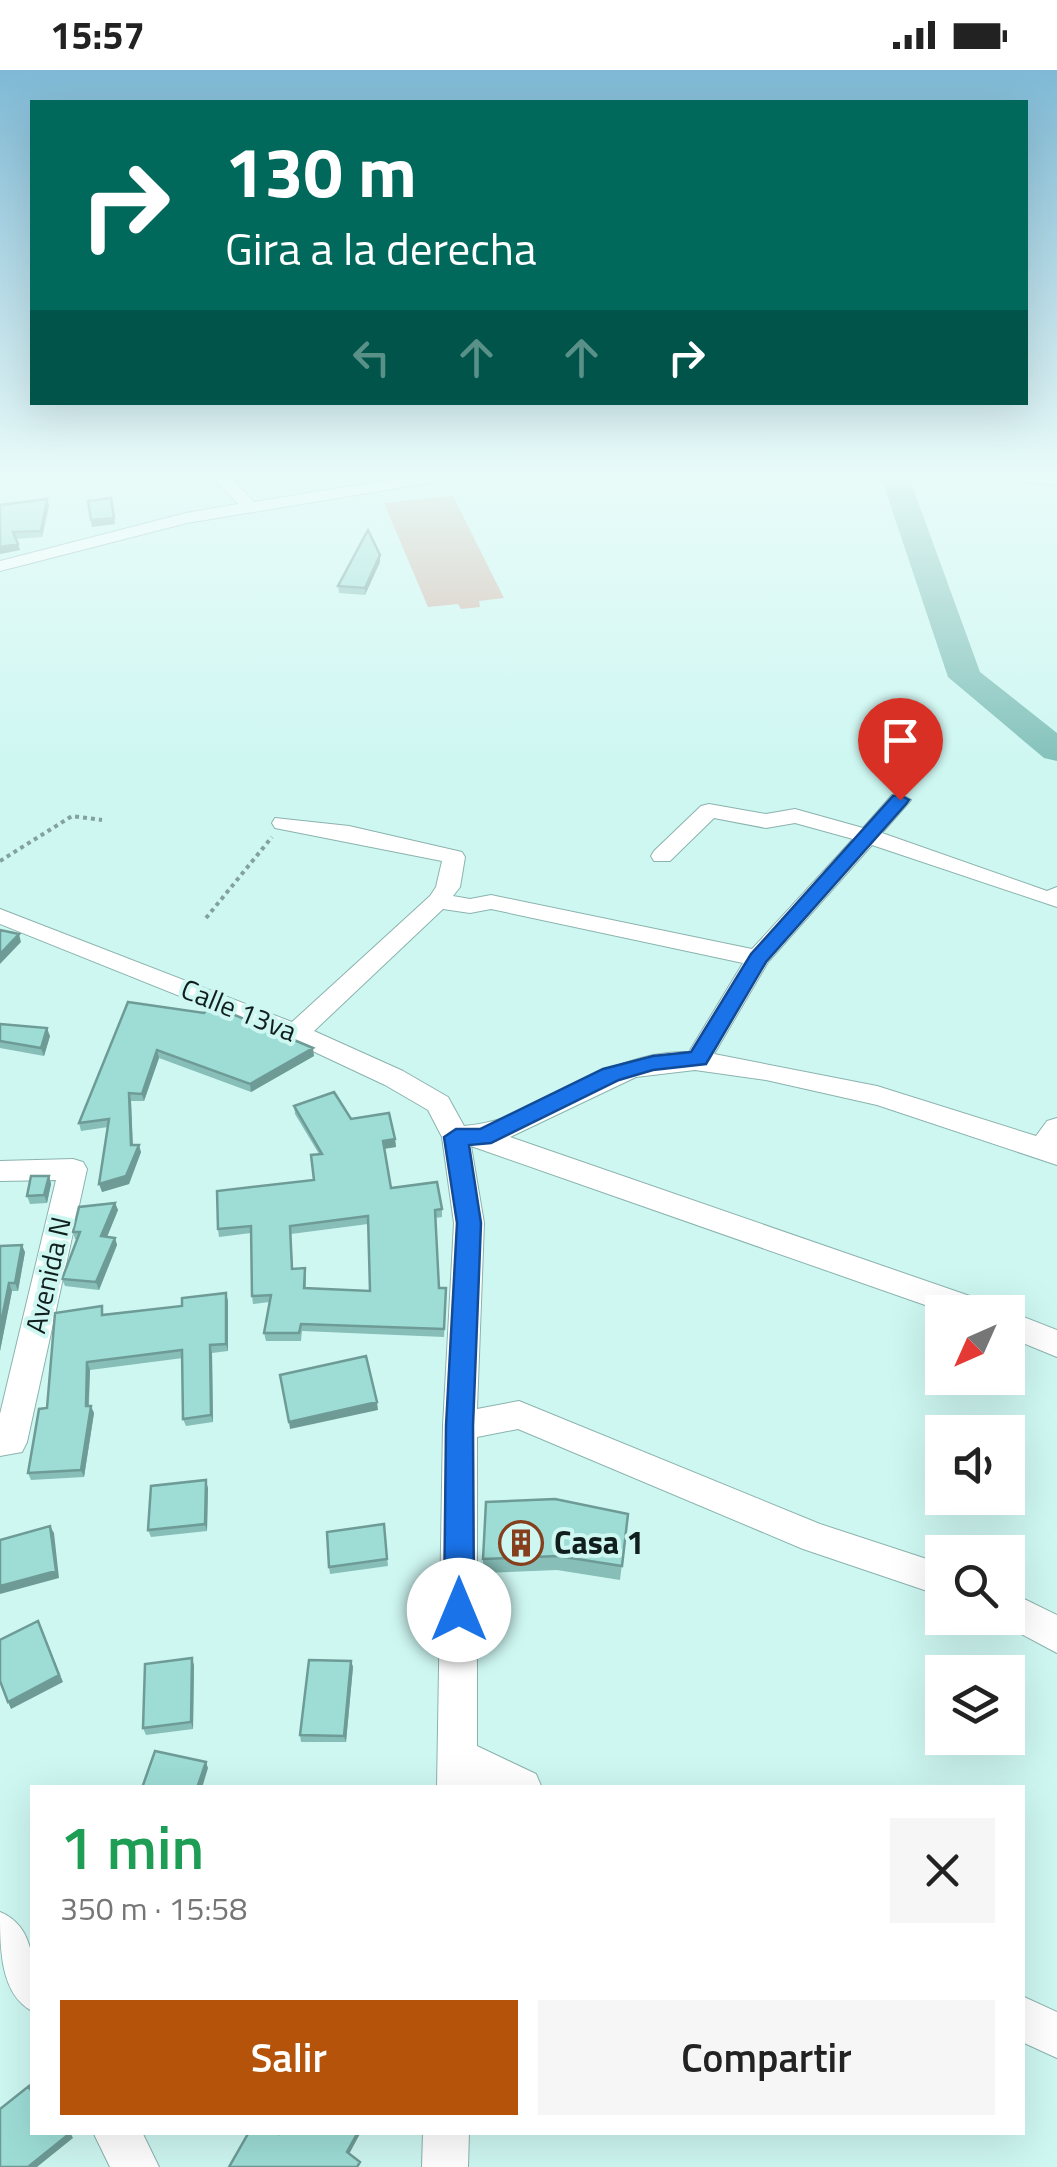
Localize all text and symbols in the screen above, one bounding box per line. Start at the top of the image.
text: 15:57 [50,6,145,64]
text: 130 m [225,118,417,224]
icon: right [60,140,190,270]
text: Gira a la derecha [225,214,537,282]
icon: left [344,330,399,385]
icon: ahead [449,330,504,385]
icon: ahead [554,330,609,385]
icon: right [659,330,714,385]
pin [858,698,943,801]
icon: arrive [873,713,928,768]
street label: Calle 13va [175,967,303,1052]
street label: Avenida N [13,1212,82,1338]
north arrow [925,1295,1025,1395]
map controls [925,1295,1025,1755]
button: sound [925,1415,1025,1515]
place label: Casa 1 [554,1518,644,1566]
building icon: Casa 1 [498,1520,544,1566]
button: search [925,1535,1025,1635]
position arrow [407,1558,511,1662]
button: layers [925,1655,1025,1755]
text: 1 min [60,1801,204,1892]
button: close [890,1818,995,1923]
text: 350 m · 15:58 [60,1884,247,1932]
button: Salir [60,2000,518,2115]
button: Compartir [538,2000,995,2115]

